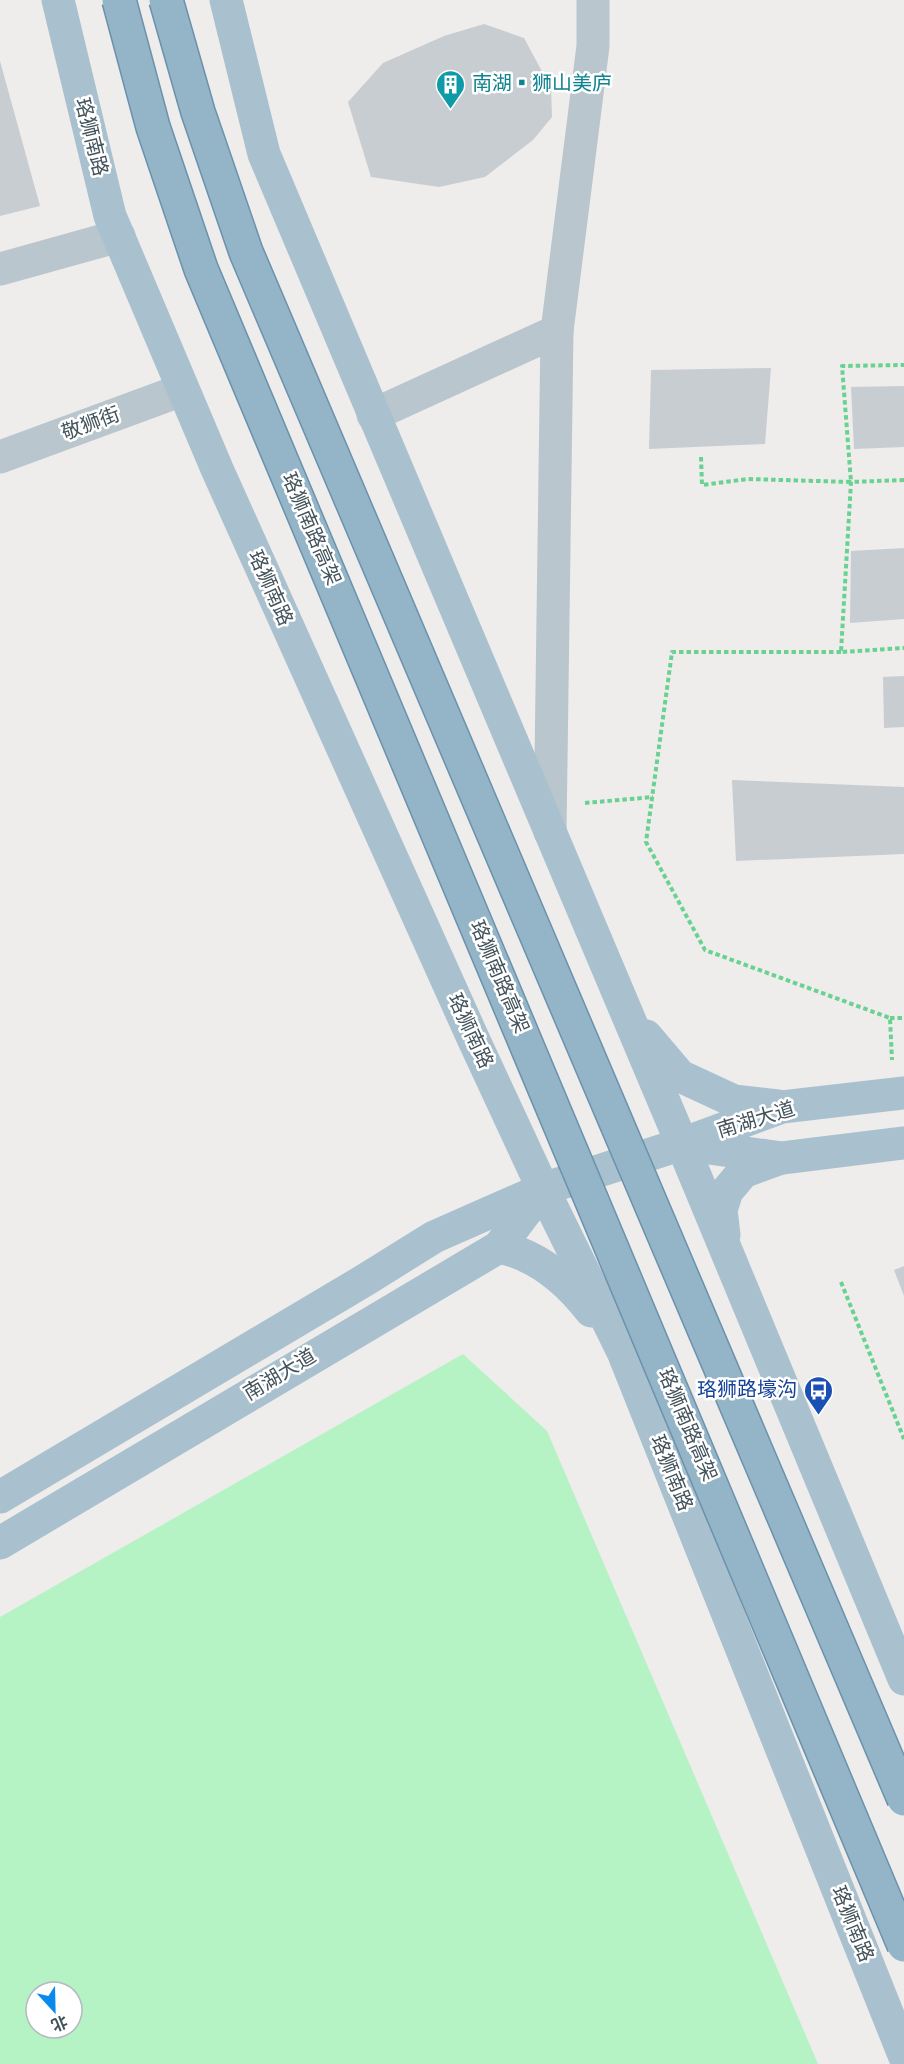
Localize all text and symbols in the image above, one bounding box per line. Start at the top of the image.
building icon: 南湖▪狮山美庐 [435,68,467,110]
place label: 南湖▪狮山美庐 [472,72,612,96]
street label: 珞狮南路 [70,95,112,179]
street label: 敬狮街 [59,402,123,446]
street label: 珞狮南路高架 [277,469,345,589]
street label: 珞狮南路 [243,547,297,629]
street label: 珞狮南路高架 [465,917,533,1037]
street label: 珞狮南路 [442,990,498,1072]
street label: 南湖大道 [714,1097,798,1143]
street label: 南湖大道 [240,1344,320,1406]
street label: 珞狮南路高架 [653,1365,721,1485]
bus stop icon: 珞狮路壕沟 [802,1374,834,1416]
place label: 珞狮路壕沟 [697,1378,797,1402]
street label: 珞狮南路 [645,1431,697,1515]
street label: 珞狮南路 [826,1882,878,1966]
north arrow [24,1980,84,2040]
text: 北 [48,2011,70,2034]

